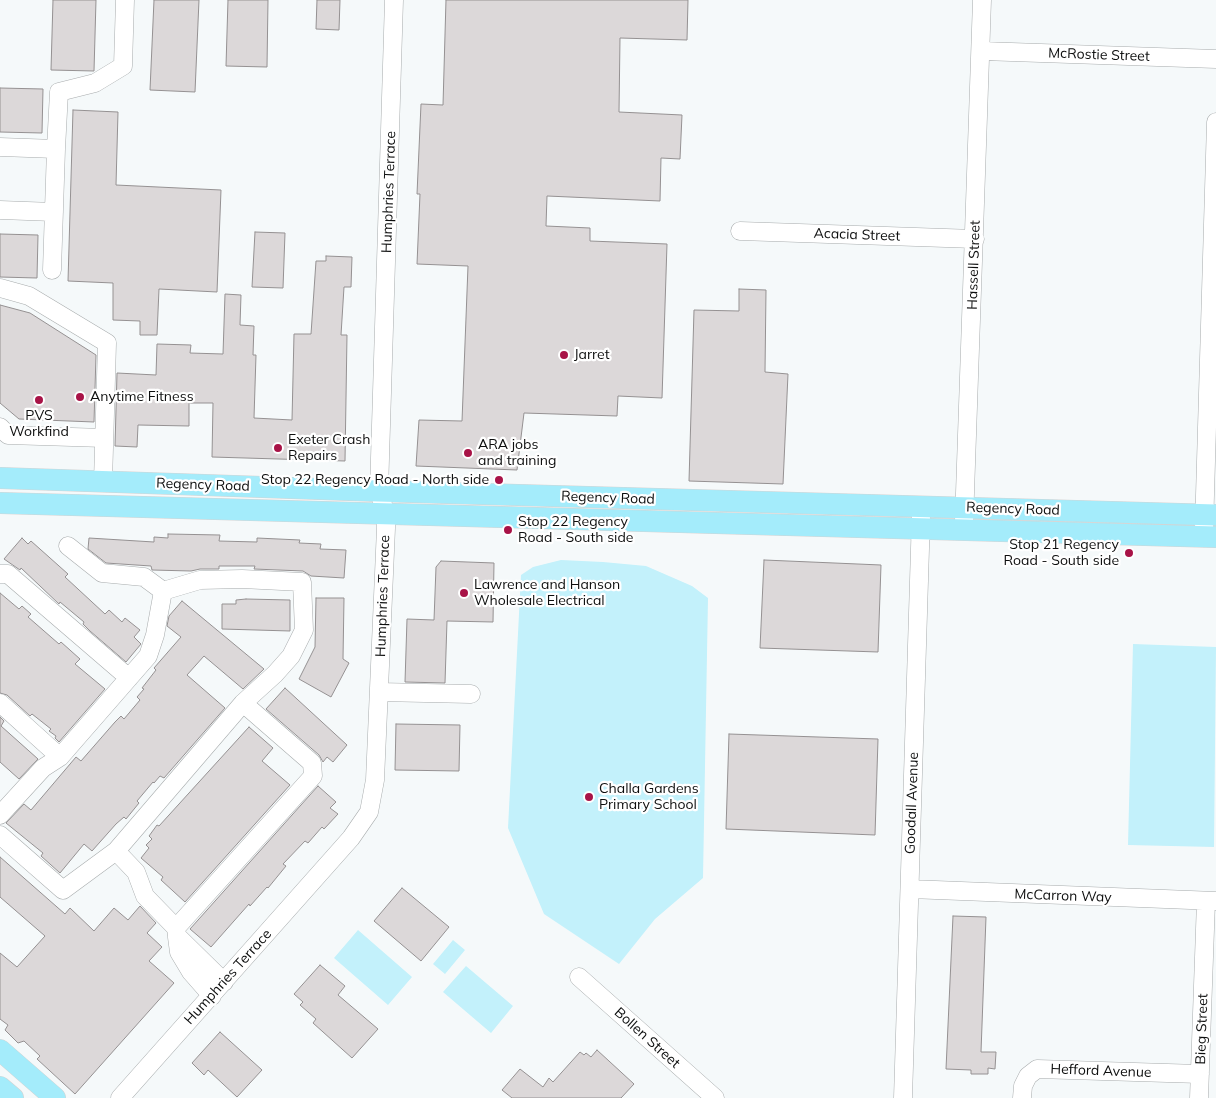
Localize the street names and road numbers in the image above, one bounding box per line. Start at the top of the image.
street label: McRostie Street [1048,45,1150,65]
street label: Humphries Terrace [378,131,400,253]
street label: Hassell Street [964,220,984,310]
street label: Acacia Street [813,225,901,245]
street label: Regency Road [156,475,250,495]
street label: Regency Road [561,488,655,508]
street label: Regency Road [966,499,1060,519]
street label: Humphries Terrace [372,535,394,657]
street label: Goodall Avenue [902,752,922,854]
street label: McCarron Way [1014,886,1112,906]
street label: Humphries Terrace [181,926,275,1028]
street label: Bieg Street [1192,993,1212,1065]
street label: Bollen Street [611,1004,683,1072]
street label: Hefford Avenue [1050,1061,1152,1081]

